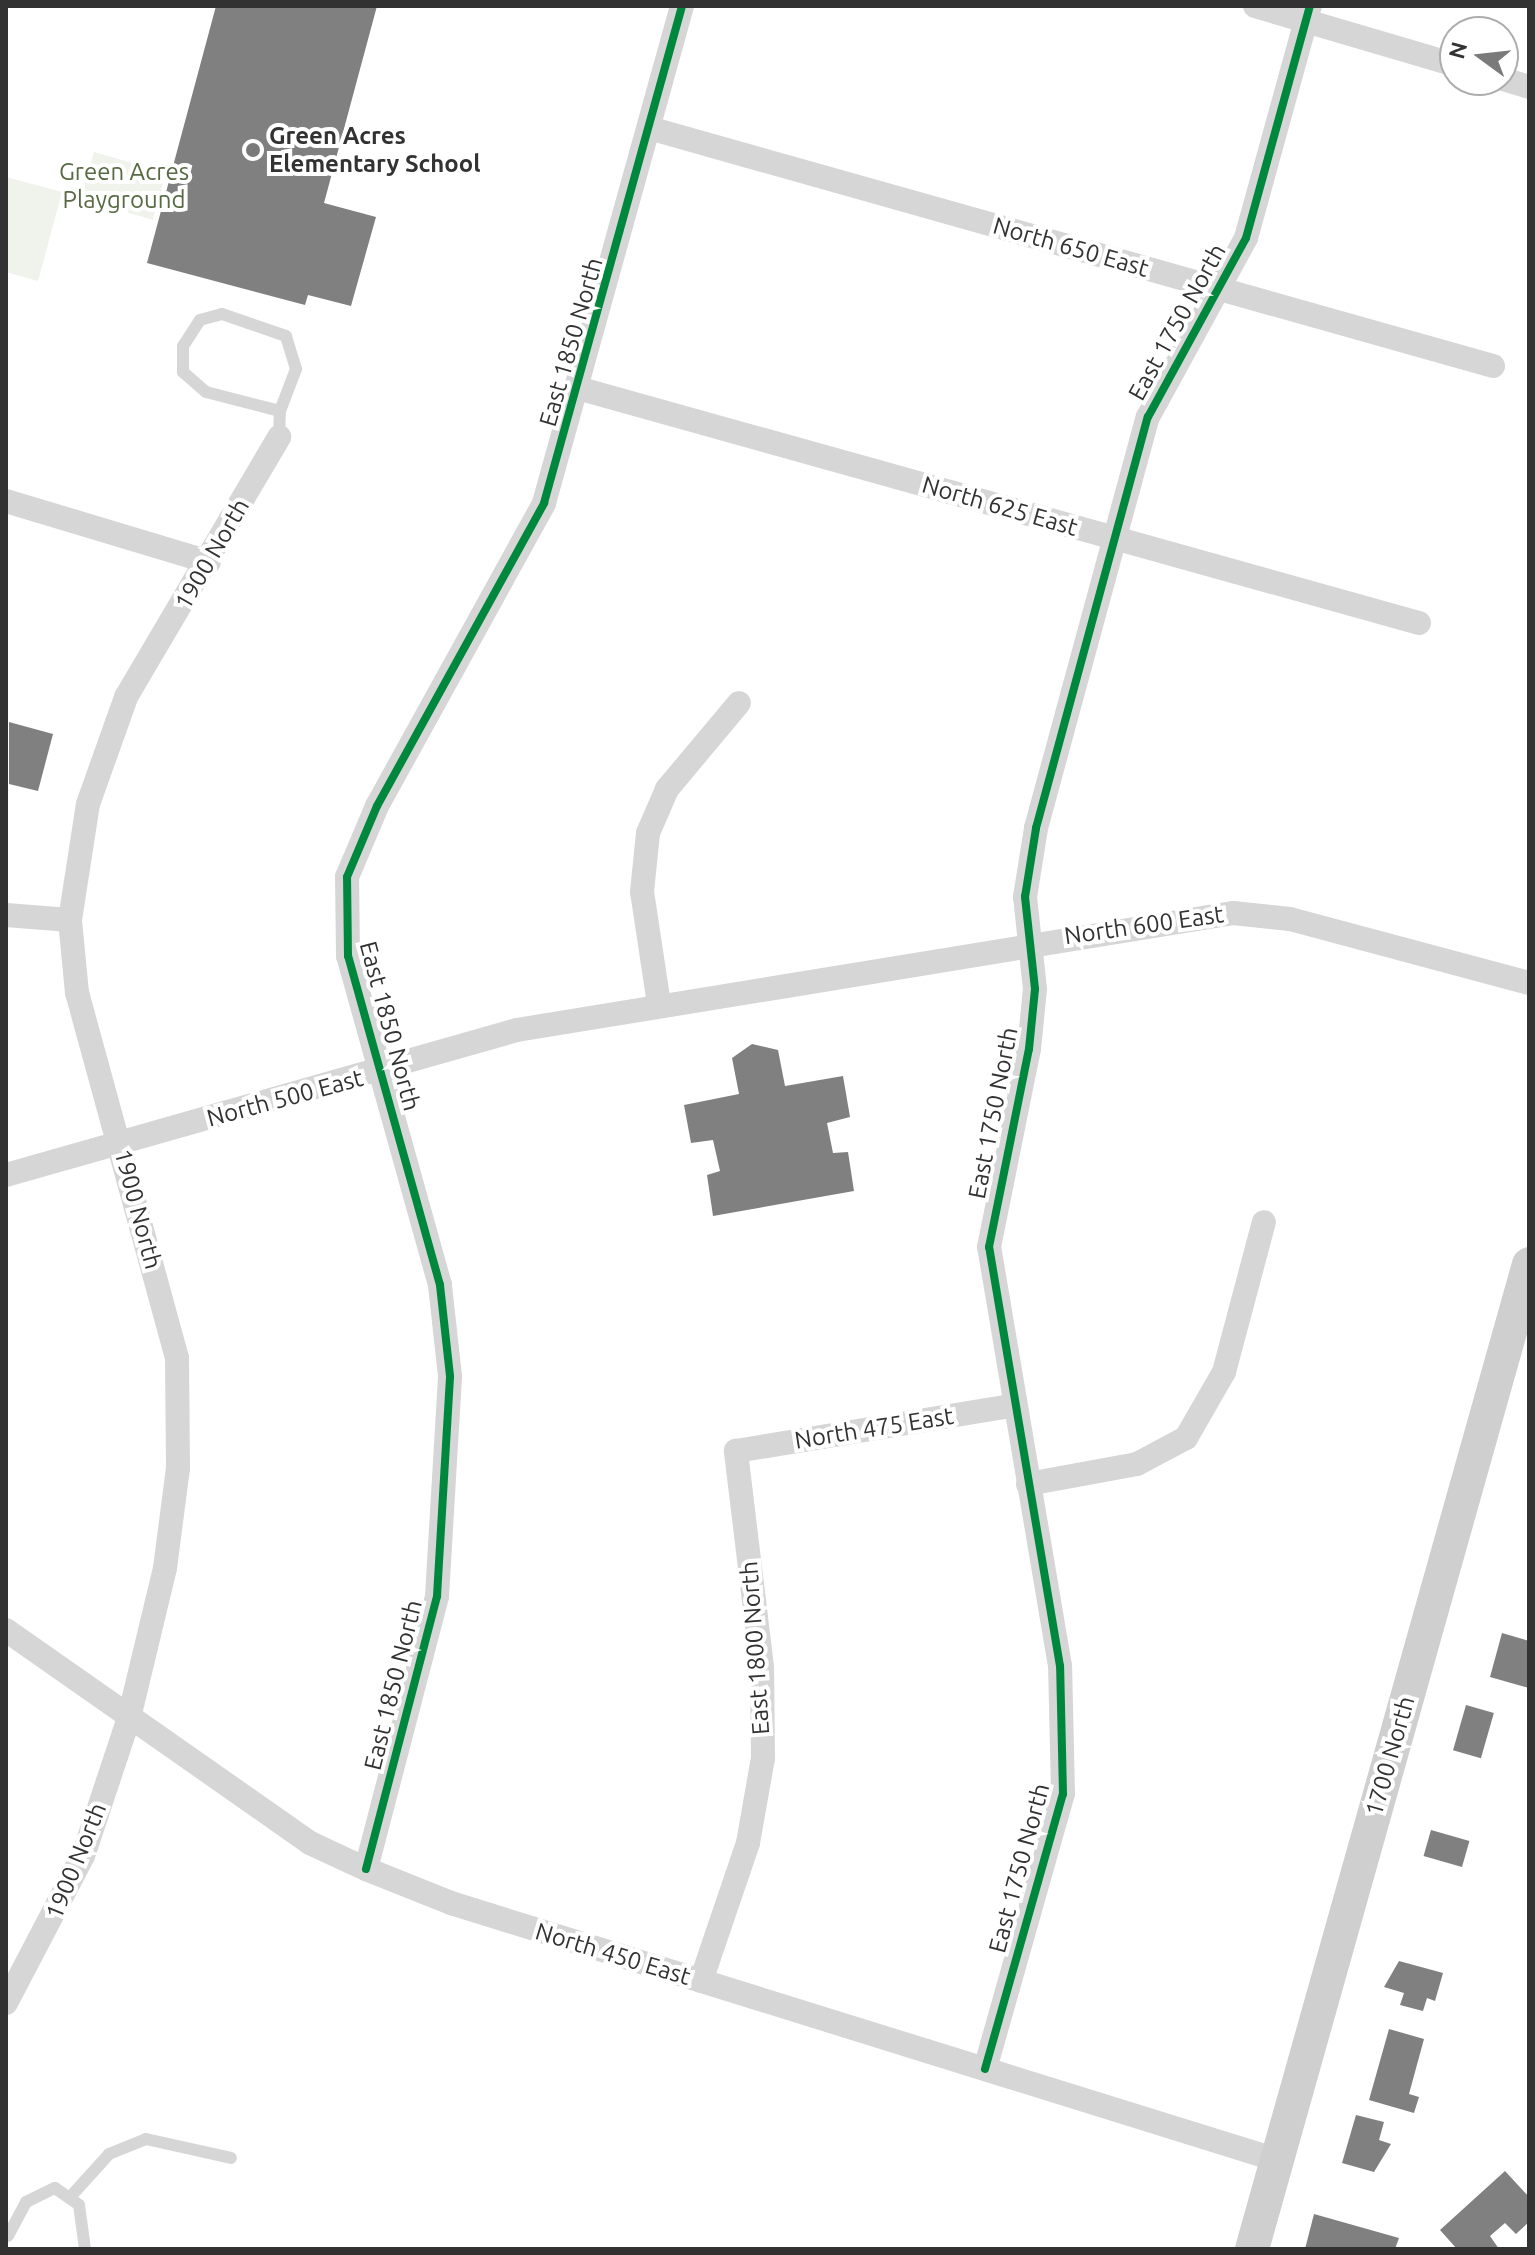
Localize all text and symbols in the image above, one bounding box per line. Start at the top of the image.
north arrow [1439,16,1519,96]
text: N [1443,39,1471,61]
place label: Green Acres Elementary School [269,122,481,178]
marker: Green Acres Elementary School [244,141,262,159]
park label: Green Acres Playground [59,158,189,214]
street label: North 650 East [990,211,1152,283]
street label: East 1750 North [1122,239,1232,405]
street label: East 1850 North [533,254,609,430]
street label: North 625 East [919,470,1081,542]
street label: 1900 North [169,494,255,614]
street label: North 600 East [1062,900,1226,950]
street label: East 1850 North [354,938,426,1114]
street label: East 1750 North [962,1025,1024,1201]
street label: North 500 East [204,1063,366,1133]
street label: 1900 North [108,1146,168,1272]
street label: North 475 East [792,1401,956,1455]
street label: East 1800 North [735,1560,775,1736]
street label: East 1850 North [358,1597,428,1773]
street label: 1700 North [1359,1693,1421,1819]
street label: East 1750 North [983,1780,1055,1956]
street label: 1900 North [40,1799,112,1923]
street label: North 450 East [532,1917,694,1991]

